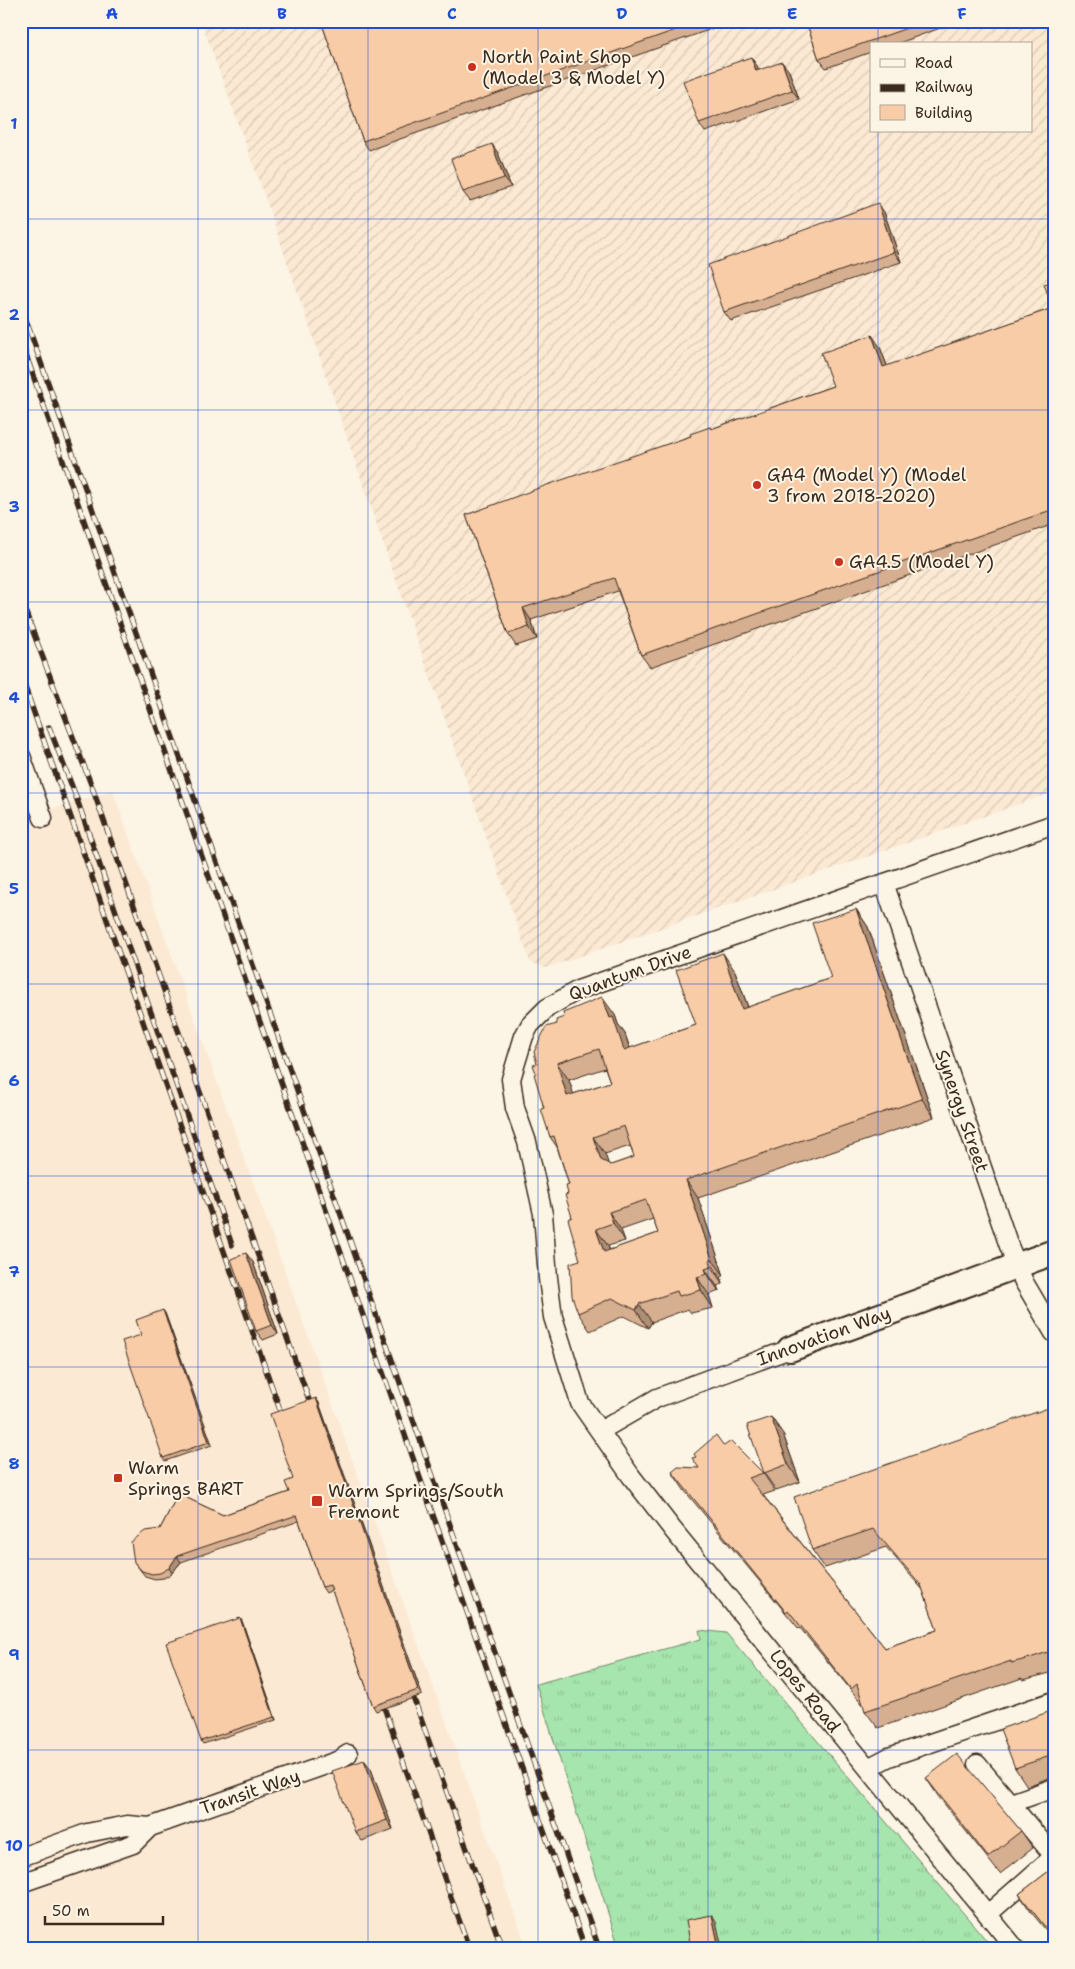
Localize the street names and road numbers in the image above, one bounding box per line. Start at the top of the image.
street label: Quantum Drive [565,940,695,1006]
street label: Synergy Street [930,1046,994,1176]
street label: Innovation Way [754,1301,894,1371]
street label: Lopes Road [764,1644,846,1738]
street label: Transit Way [197,1764,303,1820]

